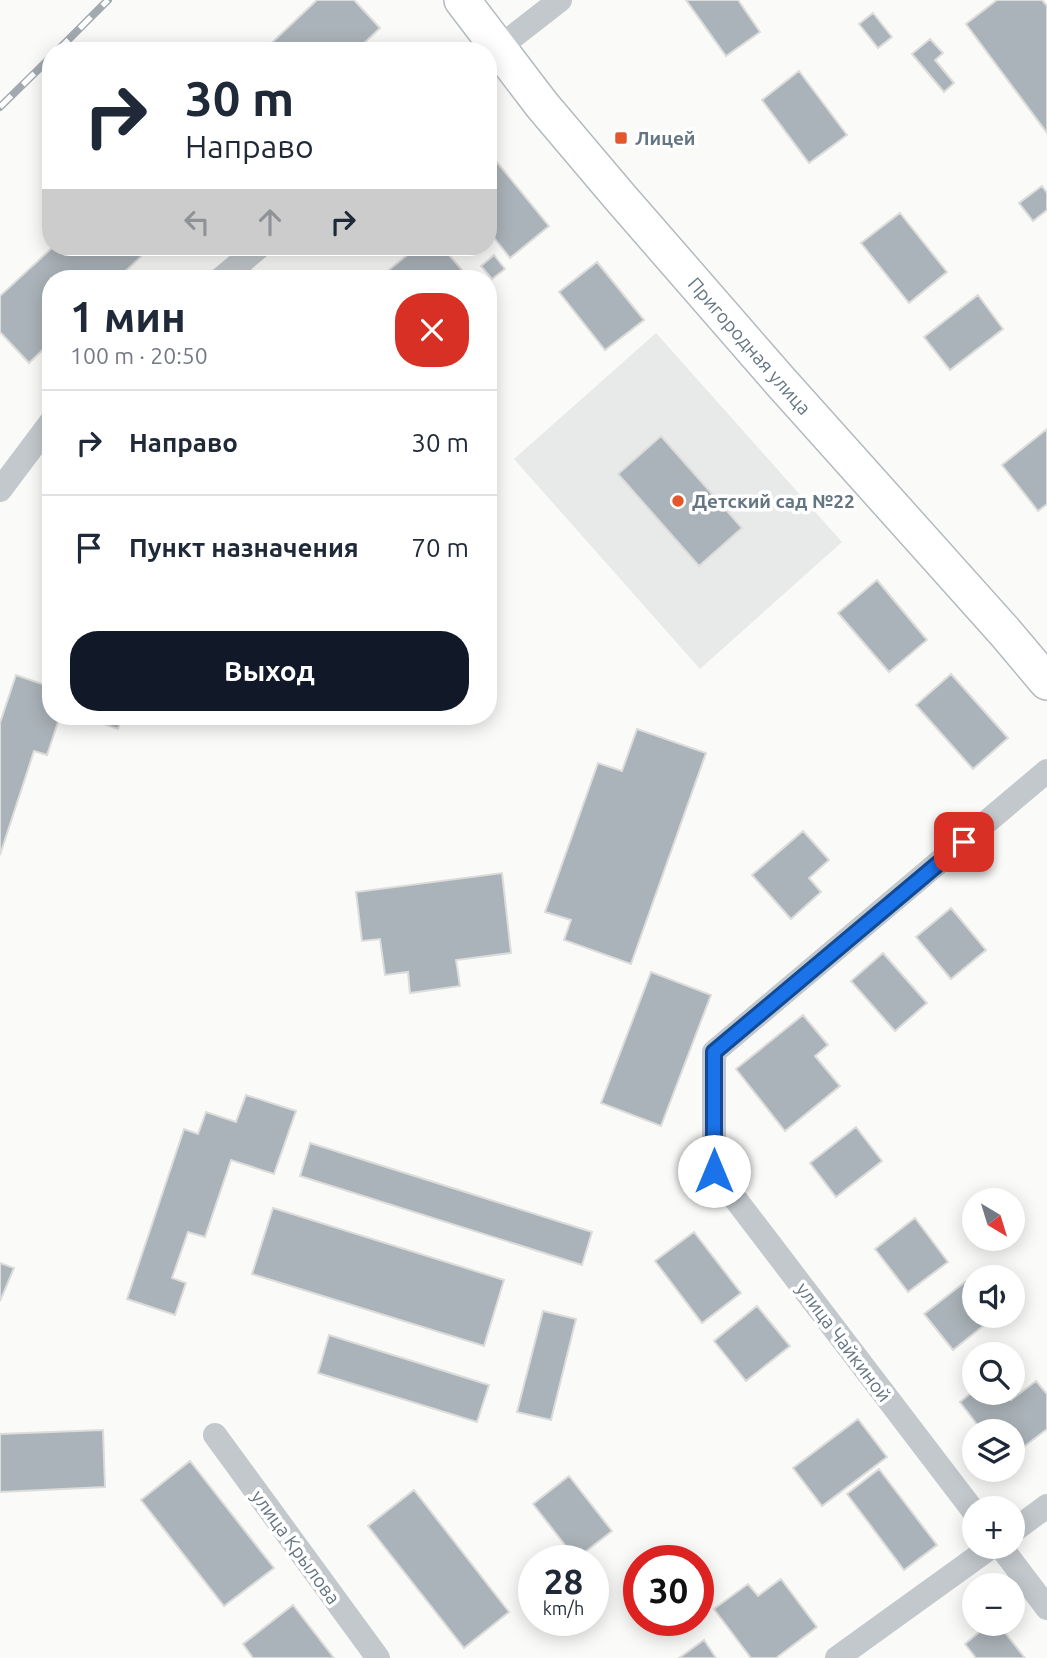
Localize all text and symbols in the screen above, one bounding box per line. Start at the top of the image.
icon: right [70,70,161,161]
text: 30 m [185,70,294,125]
place label: Лицей [635,127,696,149]
text: Направо [185,128,314,164]
marker: Лицей [613,130,629,146]
icon: left [178,203,216,241]
icon: ahead [251,203,289,241]
icon: right [324,203,362,241]
street label: Пригородная улица [684,273,816,419]
text: 1 мин [70,293,186,340]
button: close [395,293,469,367]
text: 100 m · 20:50 [70,343,208,368]
icon: right [70,424,108,462]
text: Направо [129,428,238,457]
text: 30 m [411,428,469,457]
place label: Детский сад №22 [692,490,855,512]
marker: Детский сад №22 [670,493,686,509]
icon: arrive [70,529,108,567]
text: Пункт назначения [129,533,359,562]
text: 70 m [411,533,469,562]
button: Выход [70,631,469,711]
pin [934,812,994,872]
icon: arrive [945,823,983,861]
position arrow [677,1134,751,1208]
north arrow [962,1188,1026,1251]
map controls [962,1188,1025,1636]
button: sound [962,1265,1025,1328]
street label: улица Чайкиной [792,1278,896,1406]
button: search [962,1342,1025,1405]
button: layers [962,1419,1025,1482]
street label: улица Крылова [247,1486,345,1608]
button: + [962,1496,1025,1559]
speed limit sign: 30 [623,1545,714,1636]
text: 28 [544,1561,583,1601]
button: − [962,1573,1025,1636]
text: km/h [543,1598,584,1618]

